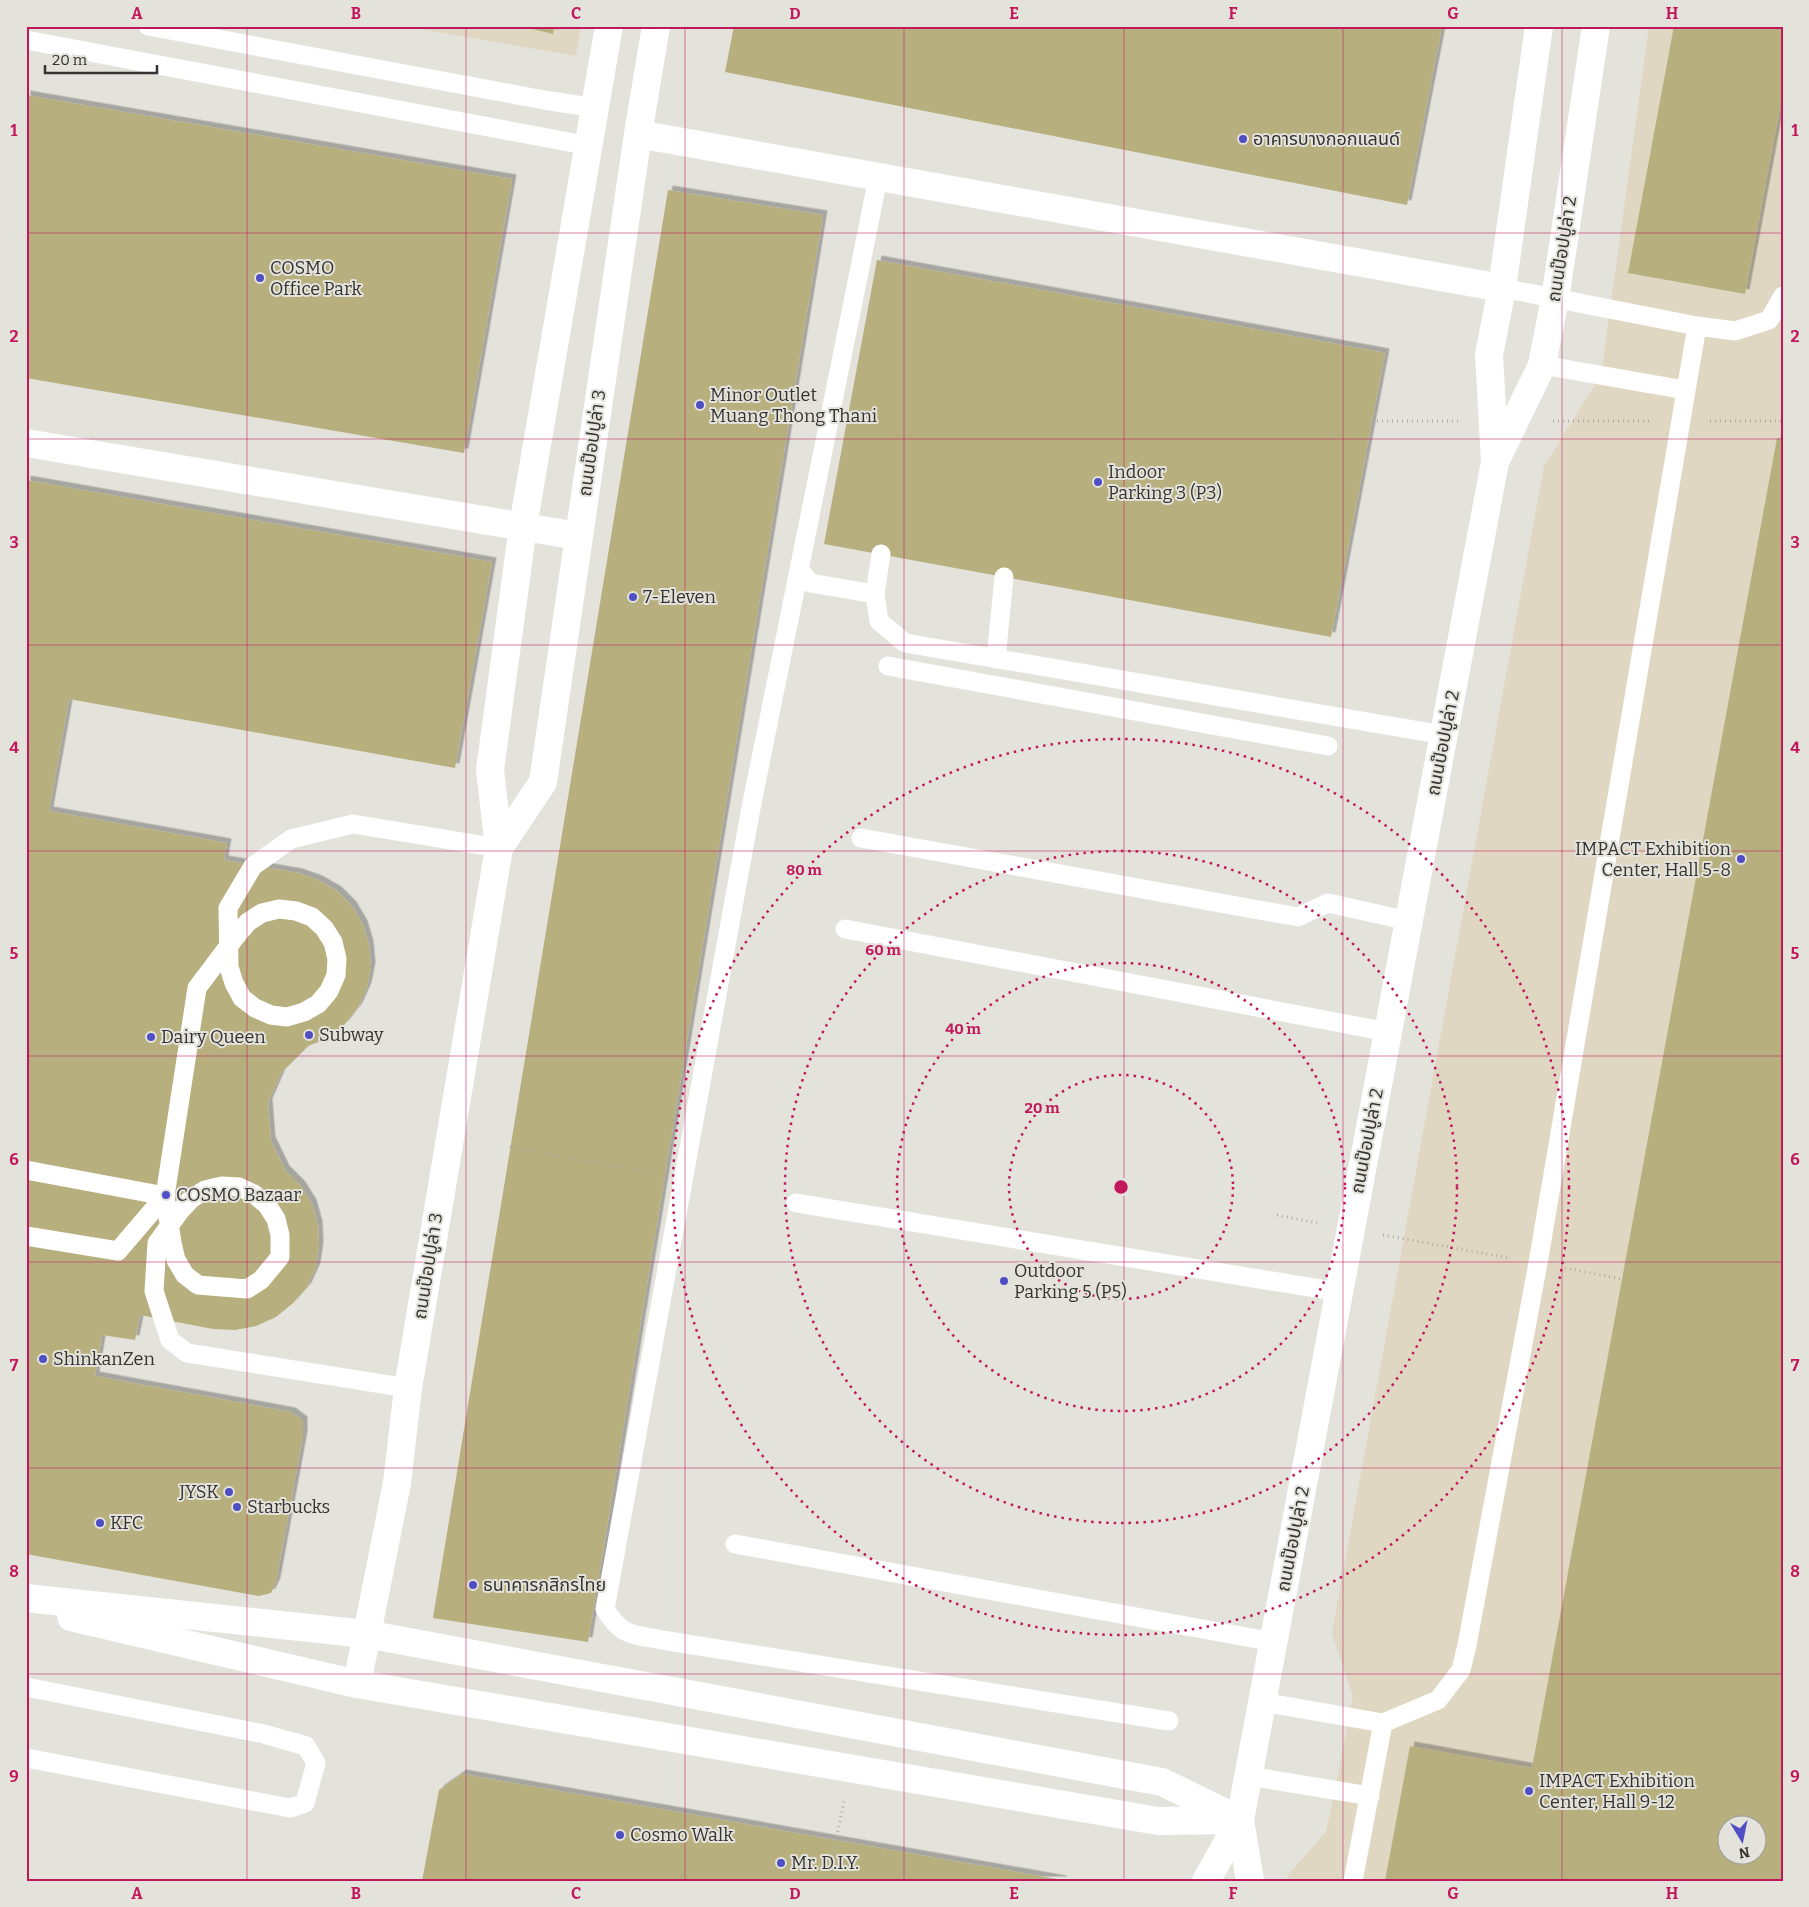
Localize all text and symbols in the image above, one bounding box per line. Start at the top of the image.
text: A [131,4,143,23]
text: B [351,4,361,23]
text: C [571,4,581,23]
text: D [789,4,801,23]
text: E [1009,4,1019,23]
text: F [1229,4,1238,23]
text: G [1447,4,1459,23]
text: H [1666,4,1679,23]
scale bar [45,42,158,74]
text: 20 m [52,51,88,69]
text: 1 [11,121,18,140]
text: 1 [1792,121,1799,140]
place label: อาคารบางกอกแลนด์ [1253,128,1400,150]
marker: อาคารบางกอกแลนด์ [1237,133,1249,145]
street label: ถนนป๊อปปูล่า 2 [1543,194,1582,304]
place label: COSMO Office Park [270,257,363,300]
marker: COSMO Office Park [254,272,266,284]
text: 2 [9,327,19,346]
text: 2 [1790,327,1800,346]
place label: Minor Outlet Muang Thong Thani [710,384,877,427]
street label: ถนนป๊อปปูล่า 3 [574,388,611,498]
marker: Minor Outlet Muang Thong Thani [694,399,706,411]
place label: Indoor Parking 3 (P3) [1108,461,1222,504]
marker: Indoor Parking 3 (P3) [1092,476,1104,488]
text: 3 [9,533,19,552]
text: 3 [1790,533,1800,552]
place label: 7-Eleven [643,586,716,608]
marker: 7-Eleven [627,591,639,603]
street label: ถนนป๊อปปูล่า 2 [1422,688,1465,798]
text: 4 [9,738,19,757]
text: 4 [1790,738,1800,757]
place label: IMPACT Exhibition Center, Hall 5-8 [1575,838,1732,881]
marker: IMPACT Exhibition Center, Hall 5-8 [1735,853,1747,865]
text: 80 m [786,861,822,879]
text: 60 m [865,941,901,959]
text: 5 [10,944,19,963]
text: 5 [1791,944,1800,963]
text: 40 m [945,1020,982,1038]
place label: Subway [319,1024,384,1046]
place label: Dairy Queen [161,1026,266,1048]
marker: Subway [303,1029,315,1041]
marker: Dairy Queen [145,1031,157,1043]
street label: ถนนป๊อปปูล่า 2 [1346,1086,1389,1196]
text: 20 m [1025,1099,1060,1117]
text: 6 [9,1150,19,1169]
text: 6 [1790,1150,1800,1169]
centre of rings [1112,1178,1130,1196]
place label: COSMO Bazaar [176,1184,301,1206]
marker: COSMO Bazaar [160,1189,172,1201]
street label: ถนนป๊อปปูล่า 3 [409,1211,448,1321]
place label: Outdoor Parking 5 (P5) [1014,1260,1127,1303]
marker: Outdoor Parking 5 (P5) [998,1275,1010,1287]
place label: ShinkanZen [53,1348,155,1370]
marker: ShinkanZen [37,1353,49,1365]
text: 7 [10,1356,19,1375]
text: 7 [1791,1356,1800,1375]
place label: JYSK [178,1481,219,1503]
street label: ถนนป๊อปปูล่า 2 [1272,1484,1315,1594]
marker: JYSK [223,1486,235,1498]
place label: Starbucks [247,1496,330,1518]
marker: Starbucks [231,1501,243,1513]
place label: KFC [110,1512,143,1534]
marker: KFC [94,1517,106,1529]
text: 8 [9,1562,19,1581]
text: 8 [1790,1562,1800,1581]
place label: ธนาคารกสิกรไทย [483,1574,606,1596]
marker: ธนาคารกสิกรไทย [467,1579,479,1591]
text: 9 [9,1767,19,1786]
text: 9 [1790,1767,1800,1786]
place label: IMPACT Exhibition Center, Hall 9-12 [1539,1770,1696,1813]
marker: IMPACT Exhibition Center, Hall 9-12 [1523,1785,1535,1797]
north arrow [1716,1814,1766,1864]
place label: Cosmo Walk [630,1824,734,1846]
marker: Cosmo Walk [614,1829,626,1841]
text: N [1737,1843,1751,1862]
place label: Mr. D.I.Y. [791,1852,859,1874]
marker: Mr. D.I.Y. [775,1857,787,1869]
text: A [131,1884,143,1903]
text: B [351,1884,361,1903]
text: C [571,1884,581,1903]
text: D [789,1884,801,1903]
text: E [1009,1884,1019,1903]
text: F [1229,1884,1238,1903]
text: G [1447,1884,1459,1903]
text: H [1666,1884,1679,1903]

